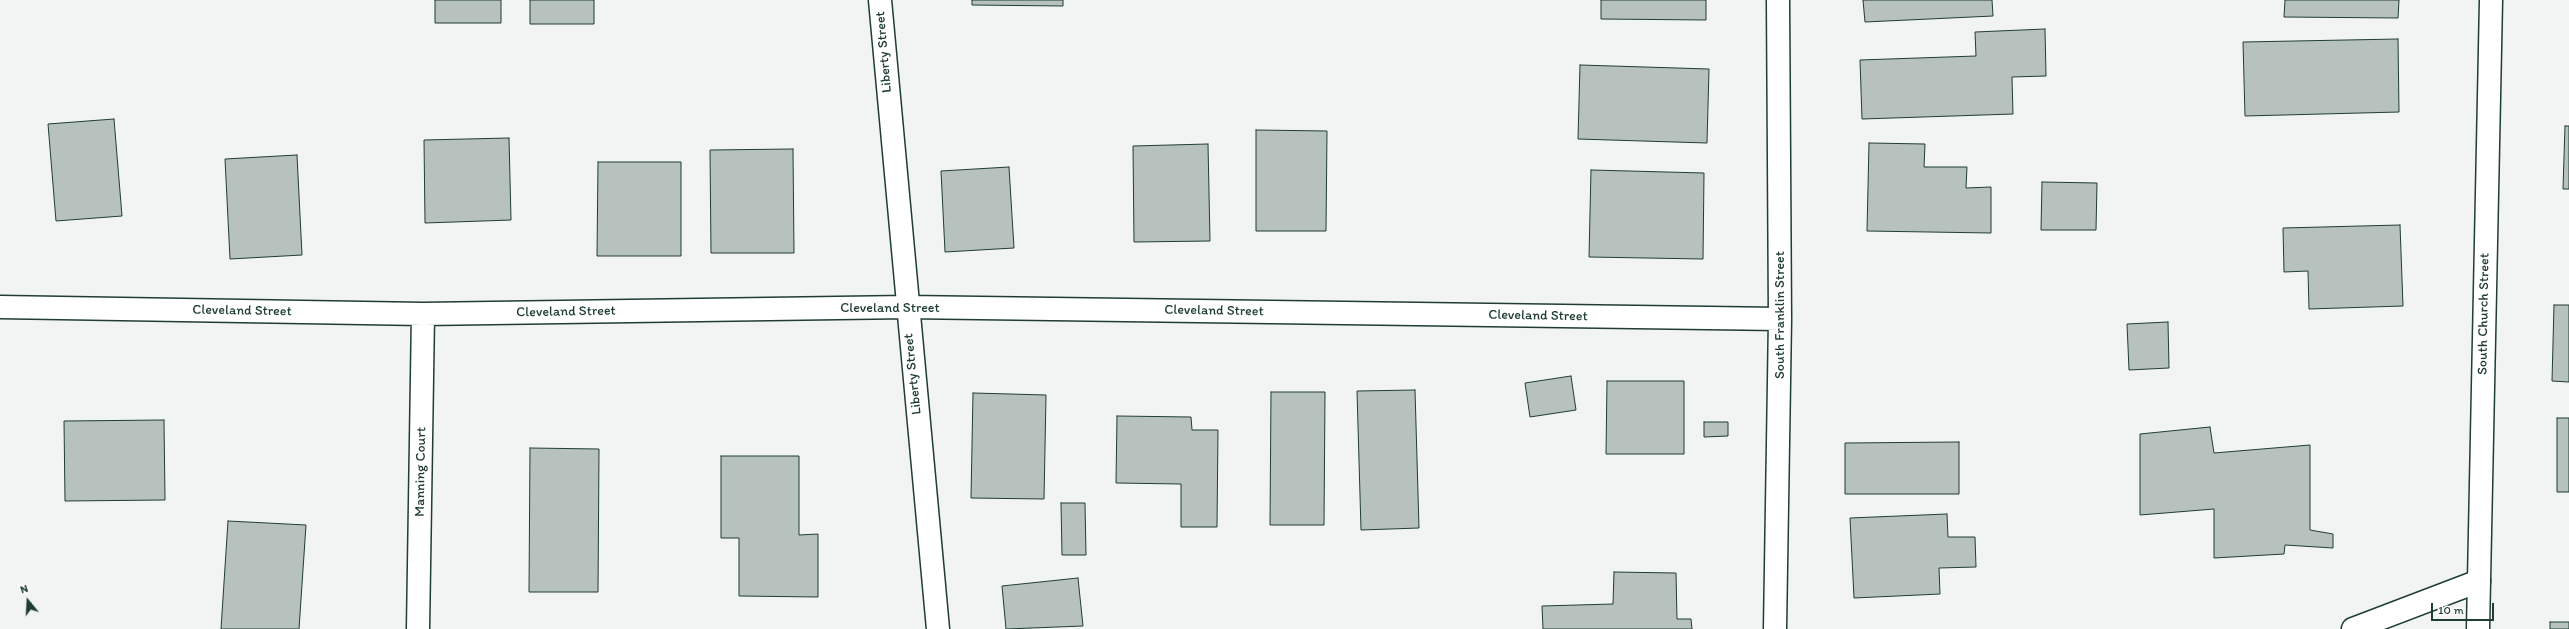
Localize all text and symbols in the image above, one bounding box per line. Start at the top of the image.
street label: Liberty Street [872,11,896,93]
street label: South Franklin Street [1772,251,1788,379]
street label: South Church Street [2475,253,2493,375]
street label: Cleveland Street [840,300,940,316]
street label: Cleveland Street [192,302,292,320]
street label: Cleveland Street [1164,302,1264,320]
street label: Cleveland Street [516,303,616,321]
street label: Cleveland Street [1488,307,1588,325]
street label: Liberty Street [900,332,926,416]
street label: Manning Court [412,427,430,517]
north arrow [8,581,48,621]
text: N [19,582,30,596]
scale bar [2433,595,2496,621]
text: 10 m [2438,603,2464,617]

